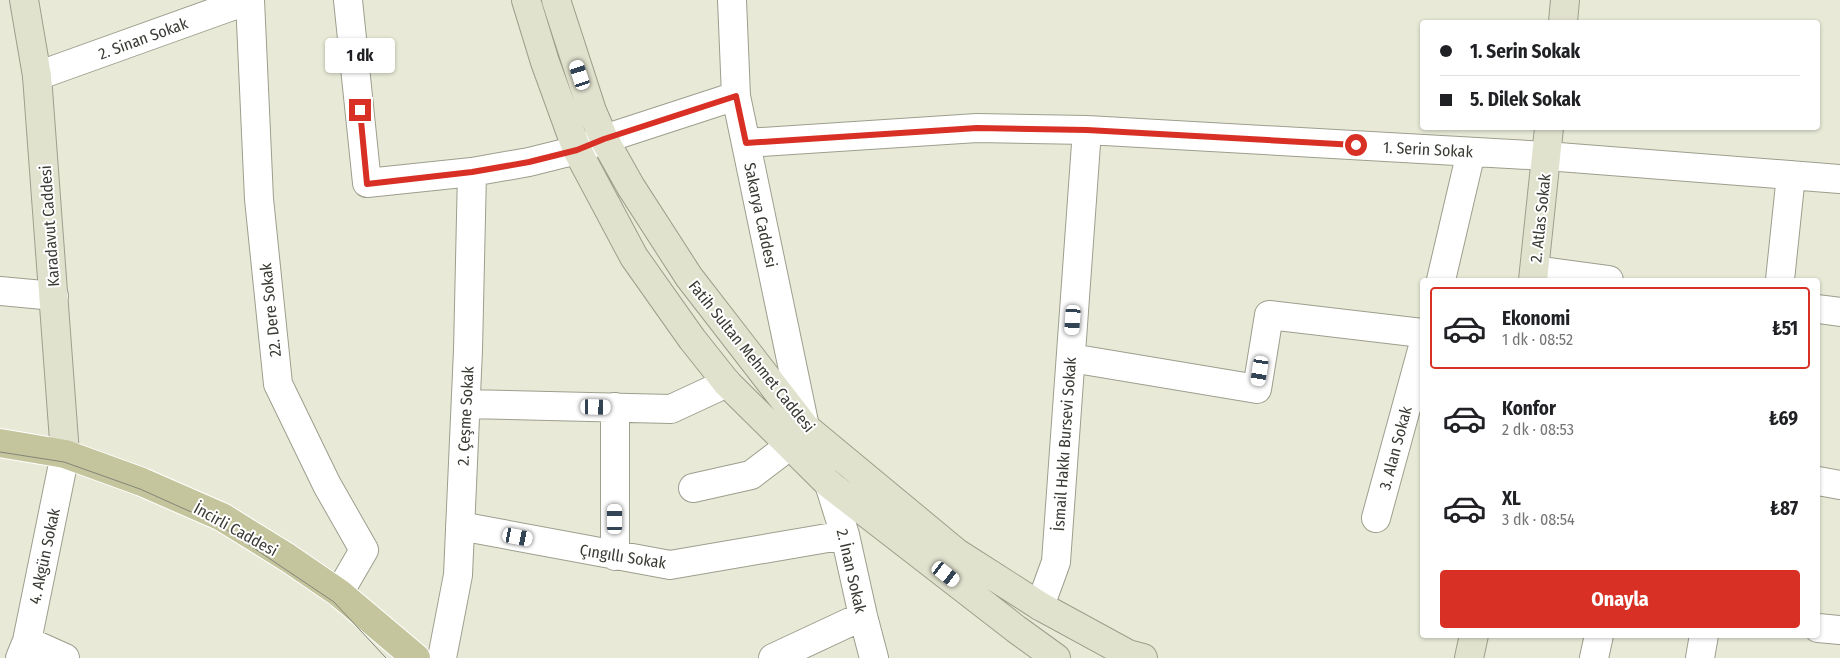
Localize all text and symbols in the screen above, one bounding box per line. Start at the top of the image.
street label: 2. Sinan Sokak [96,13,191,63]
callout: 1 dk [325,38,395,72]
text: 1. Serin Sokak [1470,40,1580,63]
text: 1 dk [347,46,373,65]
car [568,58,591,92]
text: 5. Dilek Sokak [1470,88,1581,111]
route end [349,99,371,121]
route start [1345,134,1367,156]
street label: 1. Serin Sokak [1383,138,1474,161]
street label: Sakarya Caddesi [740,161,781,269]
street label: Karadavut Caddesi [36,165,63,287]
street label: 2. Atlas Sokak [1526,172,1555,263]
street label: 22. Dere Sokak [256,262,285,358]
street label: Fatih Sultan Mehmet Caddesi [685,277,819,436]
car [1064,305,1081,335]
icon: car [1442,306,1487,351]
text: Ekonomi [1502,307,1570,330]
text: ₺51 [1772,317,1798,340]
text: 1 dk · 08:52 [1502,330,1573,349]
car [1250,355,1269,387]
street label: İsmail Hakkı Bursevi Sokak [1049,356,1080,532]
street label: 2. Çeşme Sokak [453,365,479,466]
icon: car [1442,396,1487,441]
text: Konfor [1502,397,1556,420]
car [580,399,611,415]
street label: 3. Alan Sokak [1375,404,1416,492]
text: ₺69 [1769,407,1798,430]
text: 2 dk · 08:53 [1502,420,1574,439]
icon: car [1442,486,1487,531]
text: XL [1502,487,1521,510]
text: ₺87 [1770,497,1798,520]
street label: İncirli Caddesi [191,499,281,560]
car [607,504,622,534]
street label: 4. Akgün Sokak [25,506,64,606]
text: 3 dk · 08:54 [1502,510,1575,529]
car [501,527,534,547]
street label: 2. İnan Sokak [833,527,871,616]
street label: Çıngıllı Sokak [578,540,668,574]
car [929,559,962,589]
button: Onayla [1440,570,1800,628]

